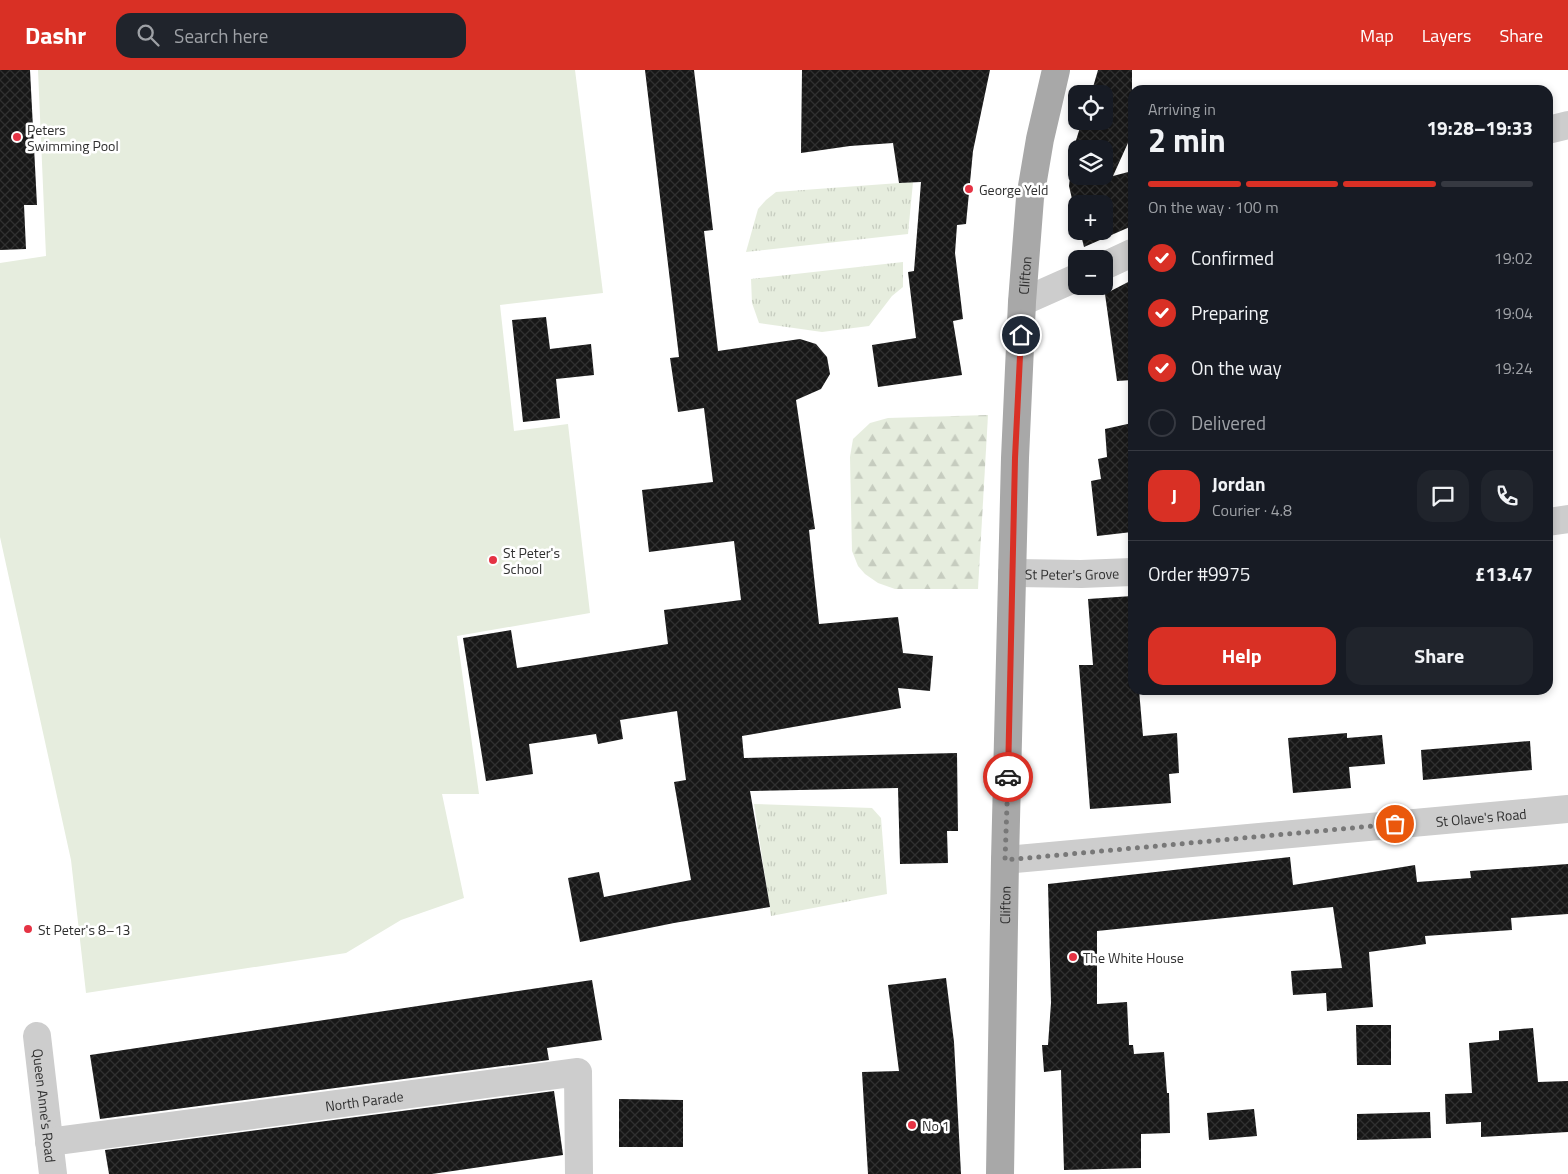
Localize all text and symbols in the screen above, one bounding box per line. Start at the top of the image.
search box [116,13,466,58]
text: Dashr [25,17,86,53]
icon: search [134,21,162,49]
text: Search here [174,21,268,50]
text: Map [1360,22,1394,49]
text: Layers [1422,22,1471,49]
text: Share [1499,22,1543,49]
map controls [1068,85,1113,295]
button: locate [1068,85,1113,130]
text: Arriving in [1148,97,1216,121]
text: 19:28–19:33 [1426,113,1533,142]
text: 2 min [1148,116,1226,164]
place label: Peters Swimming Pool [27,119,119,156]
marker: Peters Swimming Pool [11,131,23,143]
button: layers [1068,140,1113,185]
place label: George Yeld [979,179,1048,200]
marker: George Yeld [963,183,975,195]
button: + [1068,195,1113,240]
text: On the way · 100 m [1148,195,1279,219]
text: Confirmed [1191,243,1274,272]
icon: check [1148,244,1176,272]
text: 19:02 [1494,246,1533,270]
button: − [1068,250,1113,295]
street label: Clifton [1012,255,1036,295]
text: Preparing [1191,298,1268,327]
icon: check [1148,299,1176,327]
text: 19:04 [1494,301,1533,325]
pin [1000,314,1042,356]
icon: home [1007,321,1035,349]
text: On the way [1191,353,1282,382]
icon: check [1148,354,1176,382]
text: 19:24 [1494,356,1533,380]
text: Delivered [1191,408,1266,437]
text: Jordan [1212,469,1265,498]
button: chat [1417,470,1469,522]
button: phone [1481,470,1533,522]
text: J [1171,481,1177,510]
text: Courier · 4.8 [1212,498,1292,522]
place label: St Peter's School [503,542,560,579]
marker: St Peter's School [487,554,499,566]
text: Order #9975 [1148,559,1250,588]
text: £13.47 [1475,559,1533,588]
street label: St Peter's Grove [1025,562,1120,585]
button: Help [1148,627,1336,685]
button: Share [1346,627,1533,685]
courier [983,752,1033,802]
icon: car [994,763,1022,791]
street label: St Olave's Road [1435,802,1527,831]
pin [1374,803,1416,845]
icon: bag [1381,810,1409,838]
street label: Clifton [993,886,1015,924]
place label: St Peter's 8–13 [38,919,130,940]
marker: St Peter's 8–13 [22,923,34,935]
place label: The White House [1083,947,1184,968]
marker: The White House [1067,951,1079,963]
street label: Queen Anne's Road [28,1047,62,1164]
street label: North Parade [324,1085,405,1116]
place label: No 1 [922,1115,950,1136]
marker: No 1 [906,1119,918,1131]

